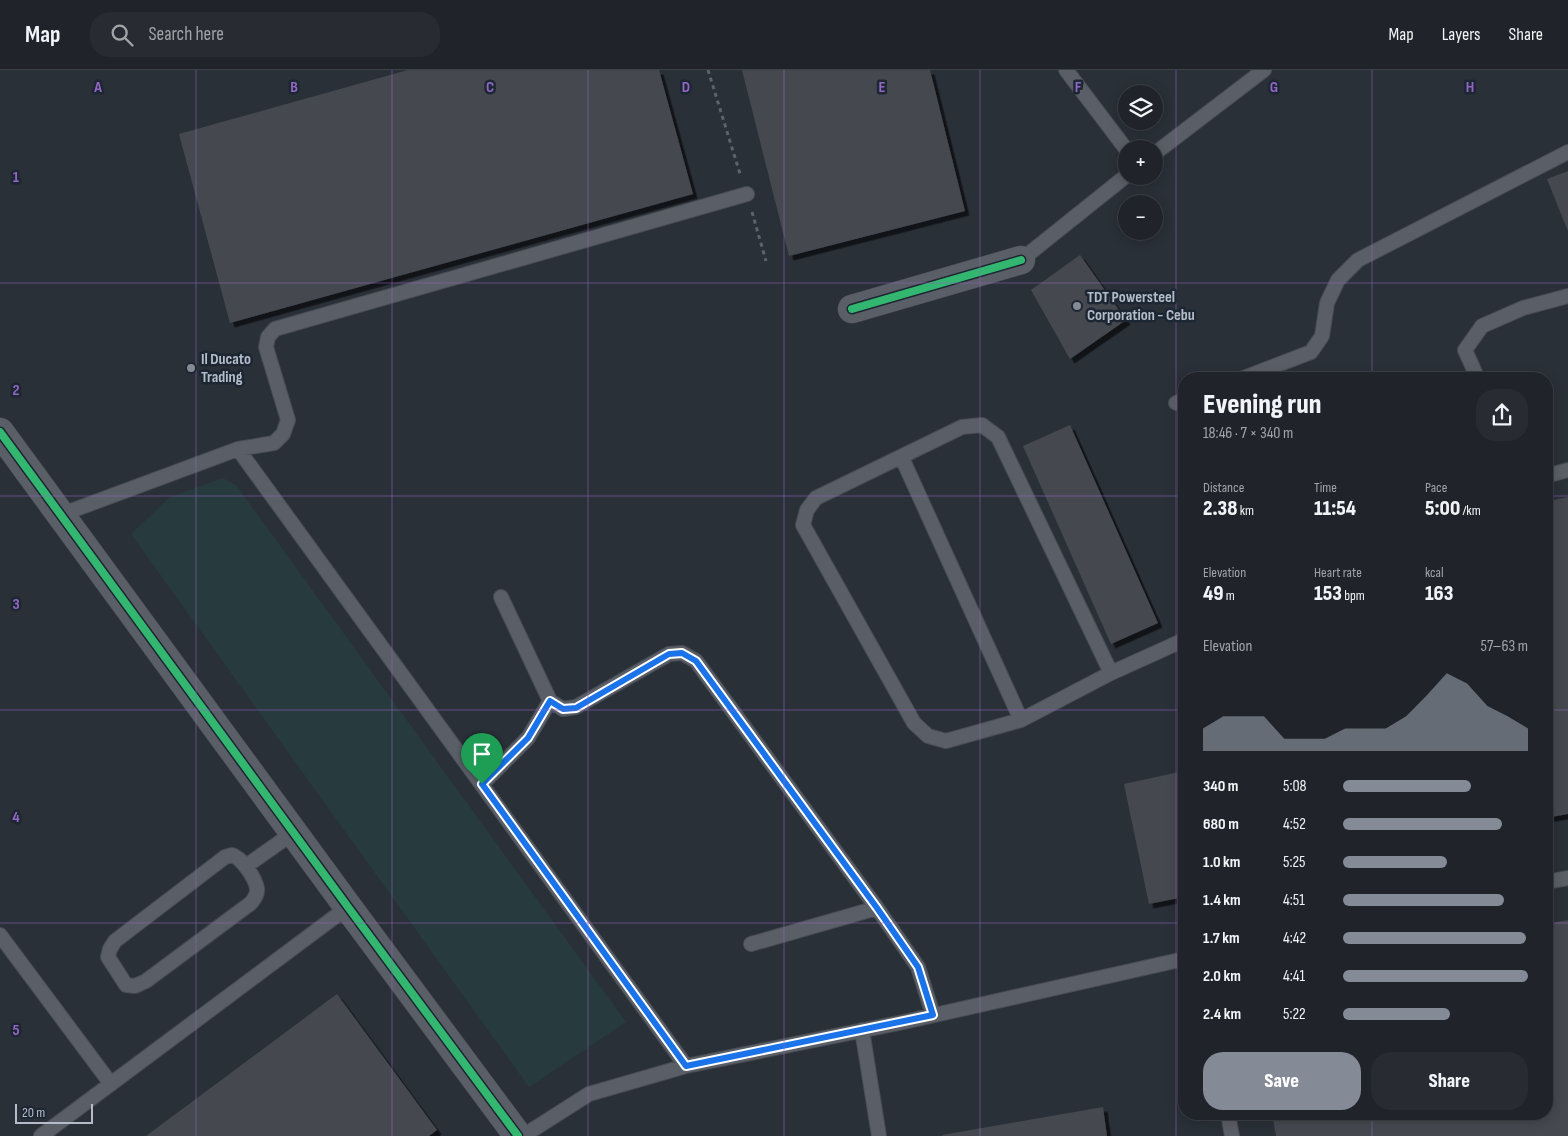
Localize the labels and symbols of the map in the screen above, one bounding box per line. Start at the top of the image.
text: A [93,78,102,97]
text: B [290,78,298,97]
text: C [486,78,494,97]
text: D [682,78,690,97]
text: E [879,78,886,97]
text: F [1075,78,1082,97]
text: G [1270,78,1278,97]
text: H [1466,78,1474,97]
text: 1 [13,168,20,187]
place label: TDT Powersteel Corporation - Cebu [1087,288,1195,325]
marker: TDT Powersteel Corporation - Cebu [1071,300,1083,312]
place label: Il Ducato Trading [201,350,251,387]
marker: Il Ducato Trading [185,362,197,374]
text: 2 [12,381,20,400]
text: 3 [12,595,20,614]
pin [461,733,503,784]
text: 4 [12,808,20,827]
text: 5 [12,1021,20,1040]
scale bar [15,1101,92,1124]

